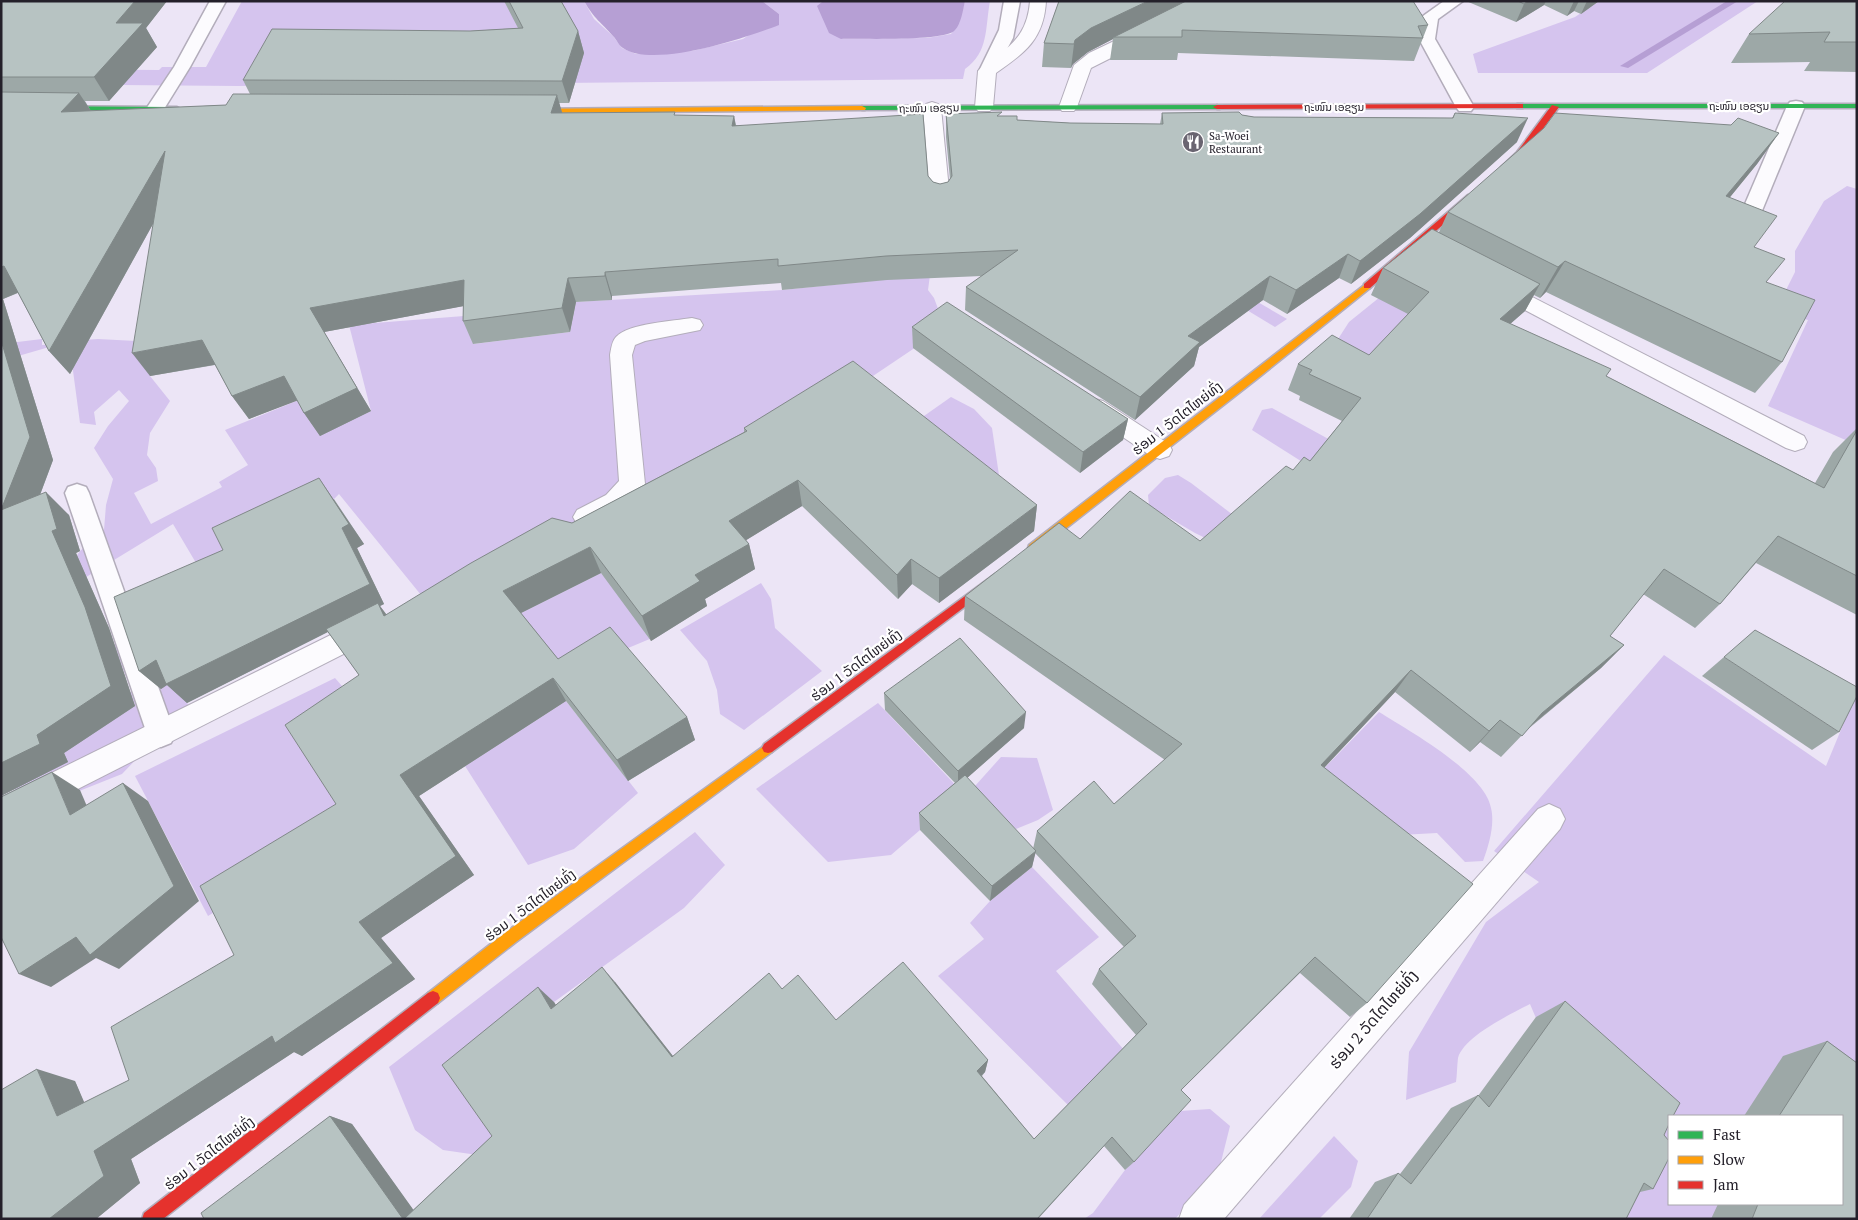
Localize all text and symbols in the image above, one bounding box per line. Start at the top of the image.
street label: ຖະໜົນ ເອຊຽນ [1709,99,1769,113]
street label: ຖະໜົນ ເອຊຽນ [899,100,959,116]
street label: ຖະໜົນ ເອຊຽນ [1304,100,1364,114]
place label: Sa-Woei Restaurant [1209,129,1262,156]
restaurant icon: Sa-Woei Restaurant [1181,130,1205,154]
street label: ຮ່ອມ 1 ວັດໄຕໄຫຍ່ທົ່ງ [1128,376,1226,459]
street label: ຮ່ອມ 1 ວັດໄຕໄຫຍ່ທົ່ງ [806,624,905,705]
street label: ຮ່ອມ 1 ວັດໄຕໄຫຍ່ທົ່ງ [480,864,579,945]
street label: ຮ່ອມ 2 ວັດໄຕໄຫຍ່ທົ່ງ [1324,965,1422,1073]
street label: ຮ່ອມ 1 ວັດໄຕໄຫຍ່ທົ່ງ [160,1111,258,1194]
legend [1668,1115,1843,1205]
text: Fast [1713,1124,1741,1144]
text: Slow [1713,1149,1746,1169]
text: Jam [1713,1174,1739,1194]

